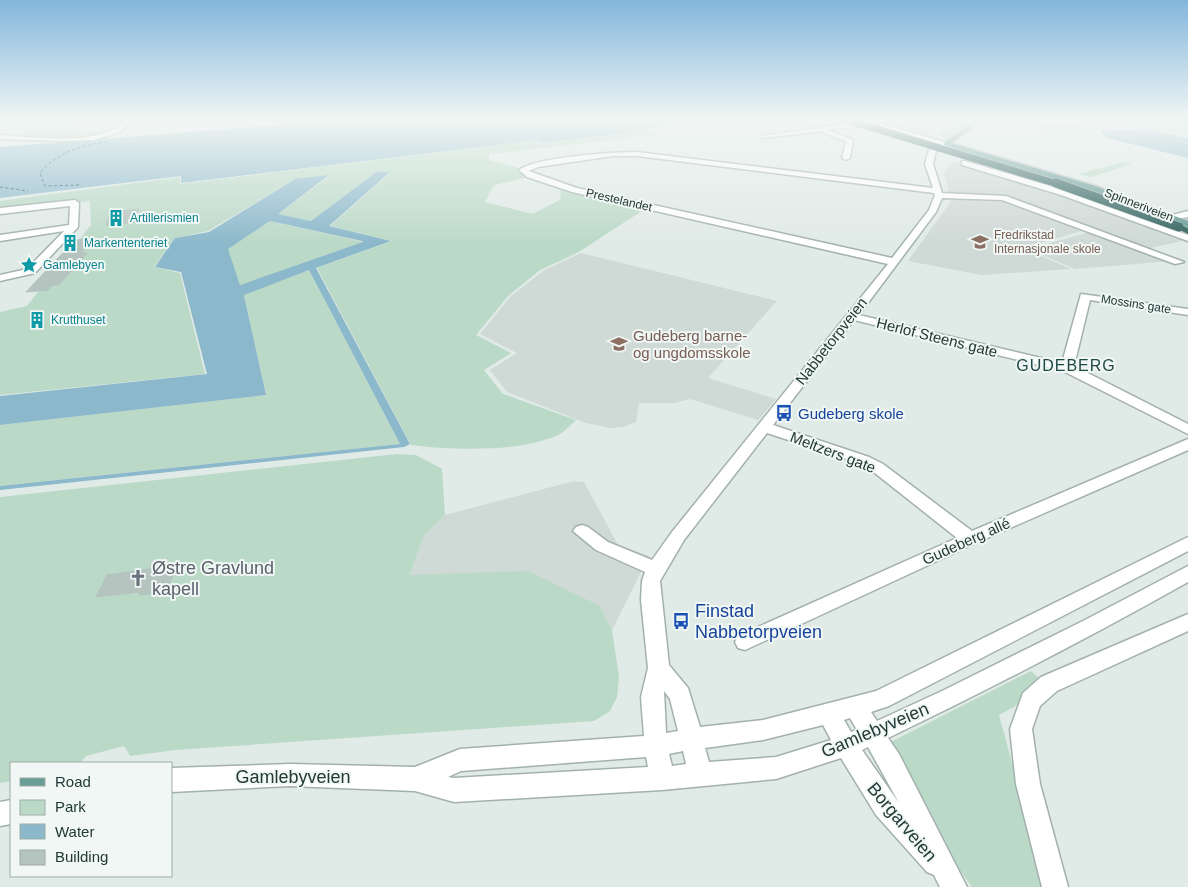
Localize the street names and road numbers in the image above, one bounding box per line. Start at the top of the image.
street label: Spinneriveien [1103,185,1175,225]
street label: Prestelandet [585,186,654,215]
street label: Mossins gate [1100,292,1172,316]
street label: Nabbetorpveien [792,294,870,388]
street label: Herlof Steens gate [875,314,999,360]
street label: Meltzers gate [788,428,878,476]
street label: Gudeberg allé [919,514,1013,568]
street label: Gamlebyveien [818,698,932,762]
street label: Gamlebyveien [235,767,351,787]
street label: Borgarveien [863,778,941,866]

